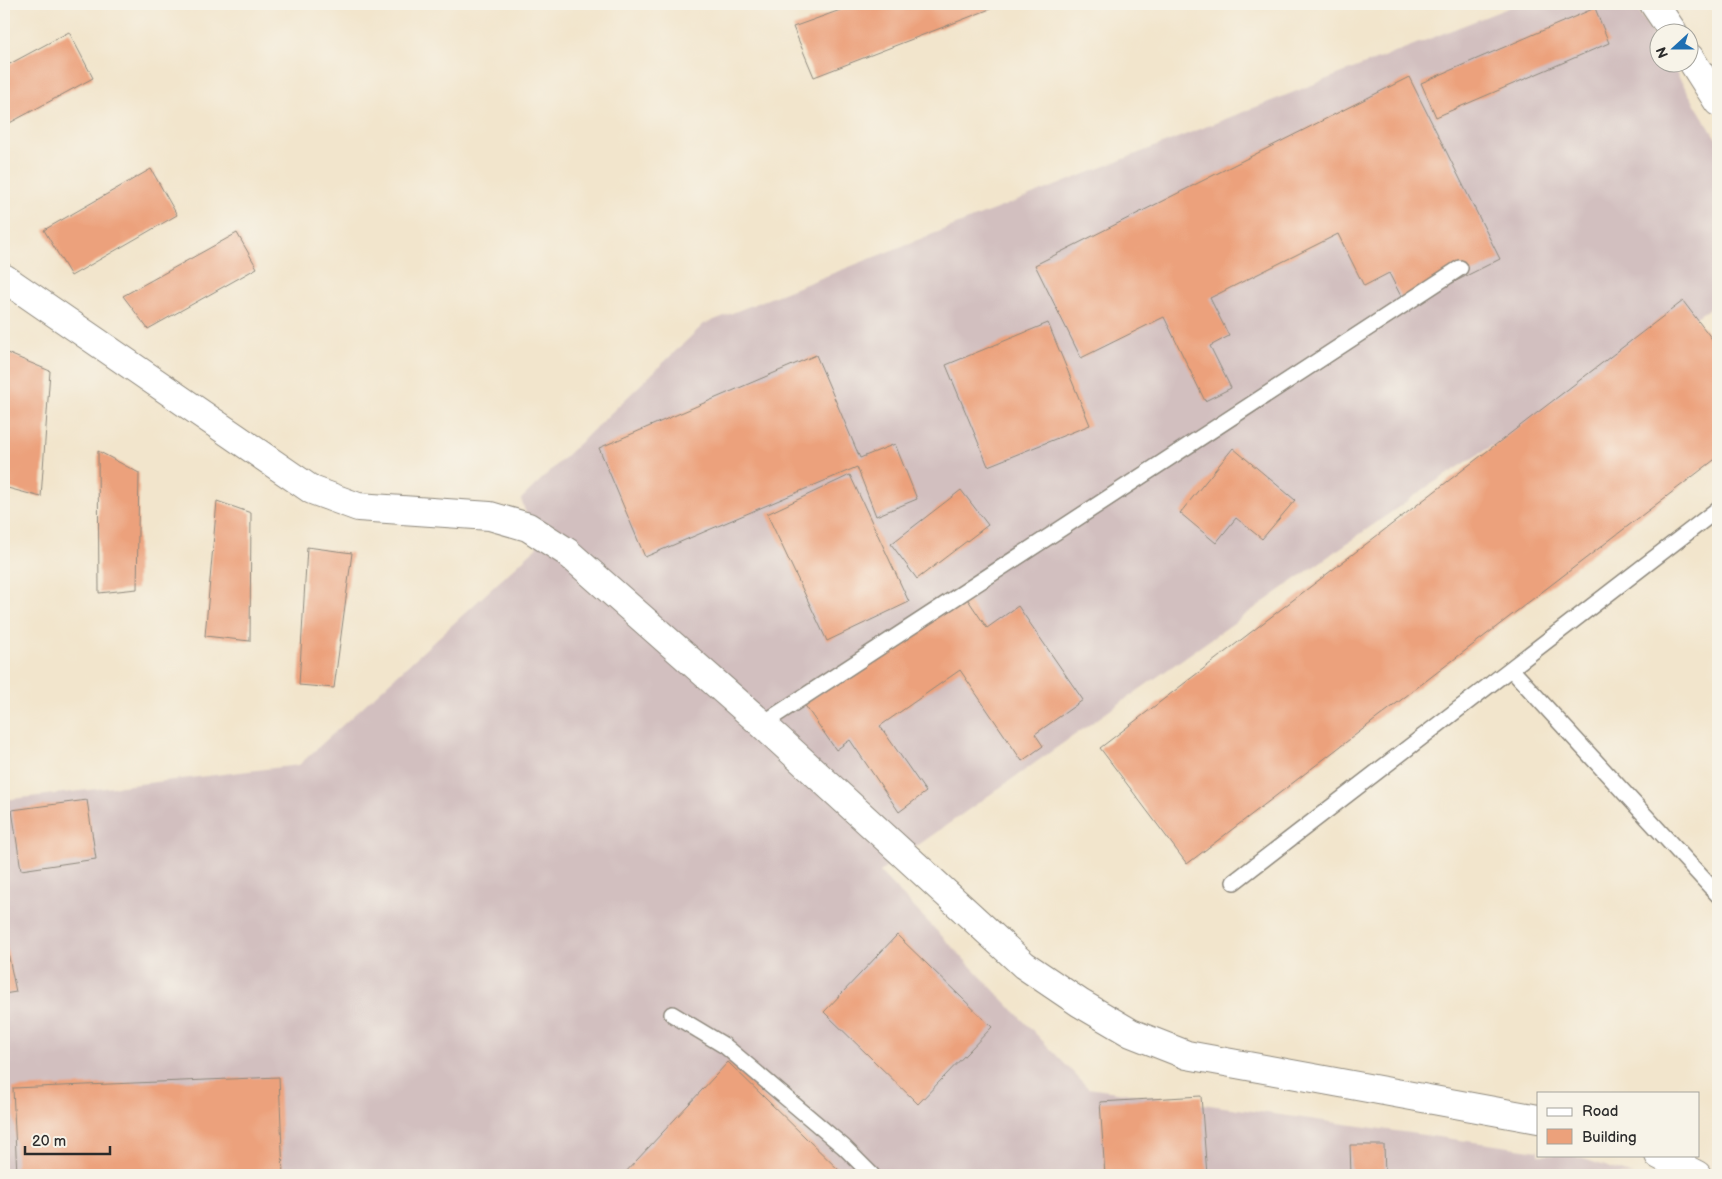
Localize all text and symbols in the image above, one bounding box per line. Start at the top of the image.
north arrow [1650,22,1700,72]
text: N [1653,45,1672,60]
legend [1537,1092,1700,1156]
text: Road [1582,1102,1618,1121]
scale bar [25,1124,110,1156]
text: Building [1582,1128,1637,1147]
text: 20 m [32,1132,66,1151]

